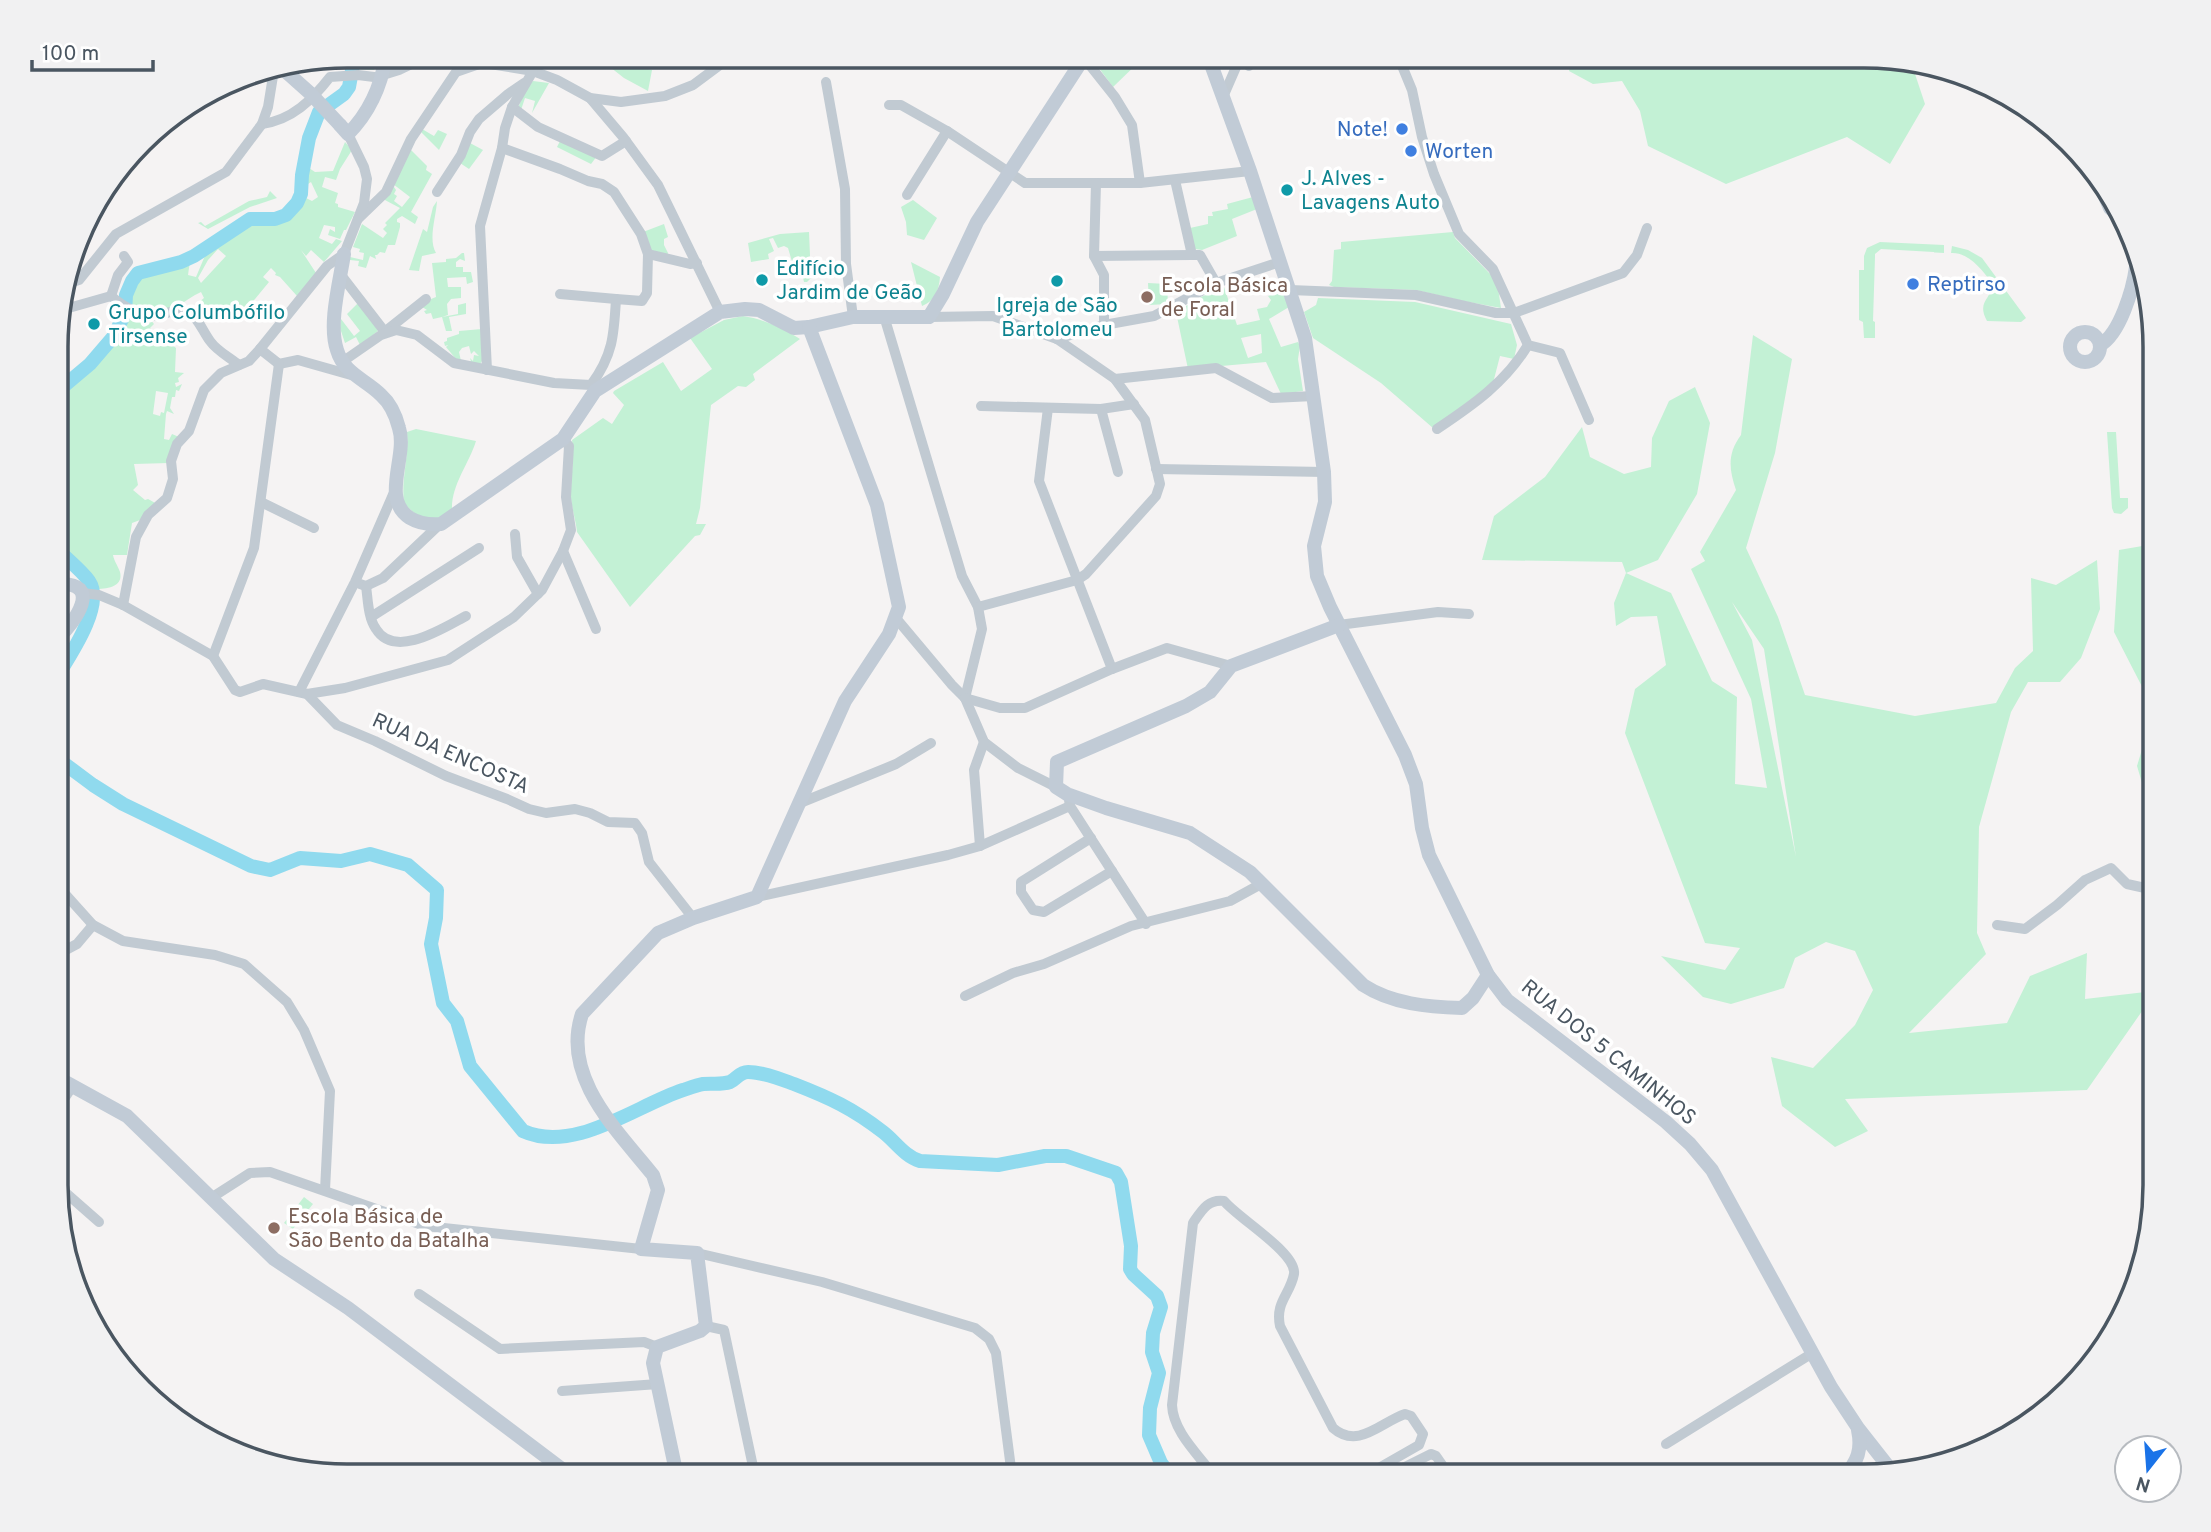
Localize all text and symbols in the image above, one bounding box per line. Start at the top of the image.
scale bar [32,28,152,72]
text: 100 m [42,41,99,68]
place label: Note! [1337,117,1388,144]
marker: Note! [1394,121,1410,137]
place label: Worten [1425,139,1493,166]
marker: Worten [1403,143,1419,159]
place label: J. Alves - Lavagens Auto [1301,166,1440,217]
marker: J. Alves - Lavagens Auto [1279,182,1295,198]
place label: Edifício Jardim de Geão [776,256,923,307]
marker: Edifício Jardim de Geão [754,272,770,288]
place label: Reptirso [1927,272,2006,299]
marker: Igreja de São Bartolomeu [1049,273,1065,289]
place label: Escola Básica de Foral [1161,273,1288,324]
marker: Reptirso [1905,276,1921,292]
marker: Escola Básica de Foral [1139,289,1155,305]
place label: Igreja de São Bartolomeu [996,293,1118,344]
place label: Grupo Columbófilo Tirsense [108,300,285,351]
marker: Grupo Columbófilo Tirsense [86,316,102,332]
street label: RUA DA ENCOSTA [367,708,533,801]
street label: RUA DOS 5 CAMINHOS [1515,974,1701,1132]
place label: Escola Básica de São Bento da Batalha [288,1204,489,1255]
marker: Escola Básica de São Bento da Batalha [266,1220,282,1236]
north arrow [2113,1434,2183,1504]
text: N [2134,1470,2154,1497]

